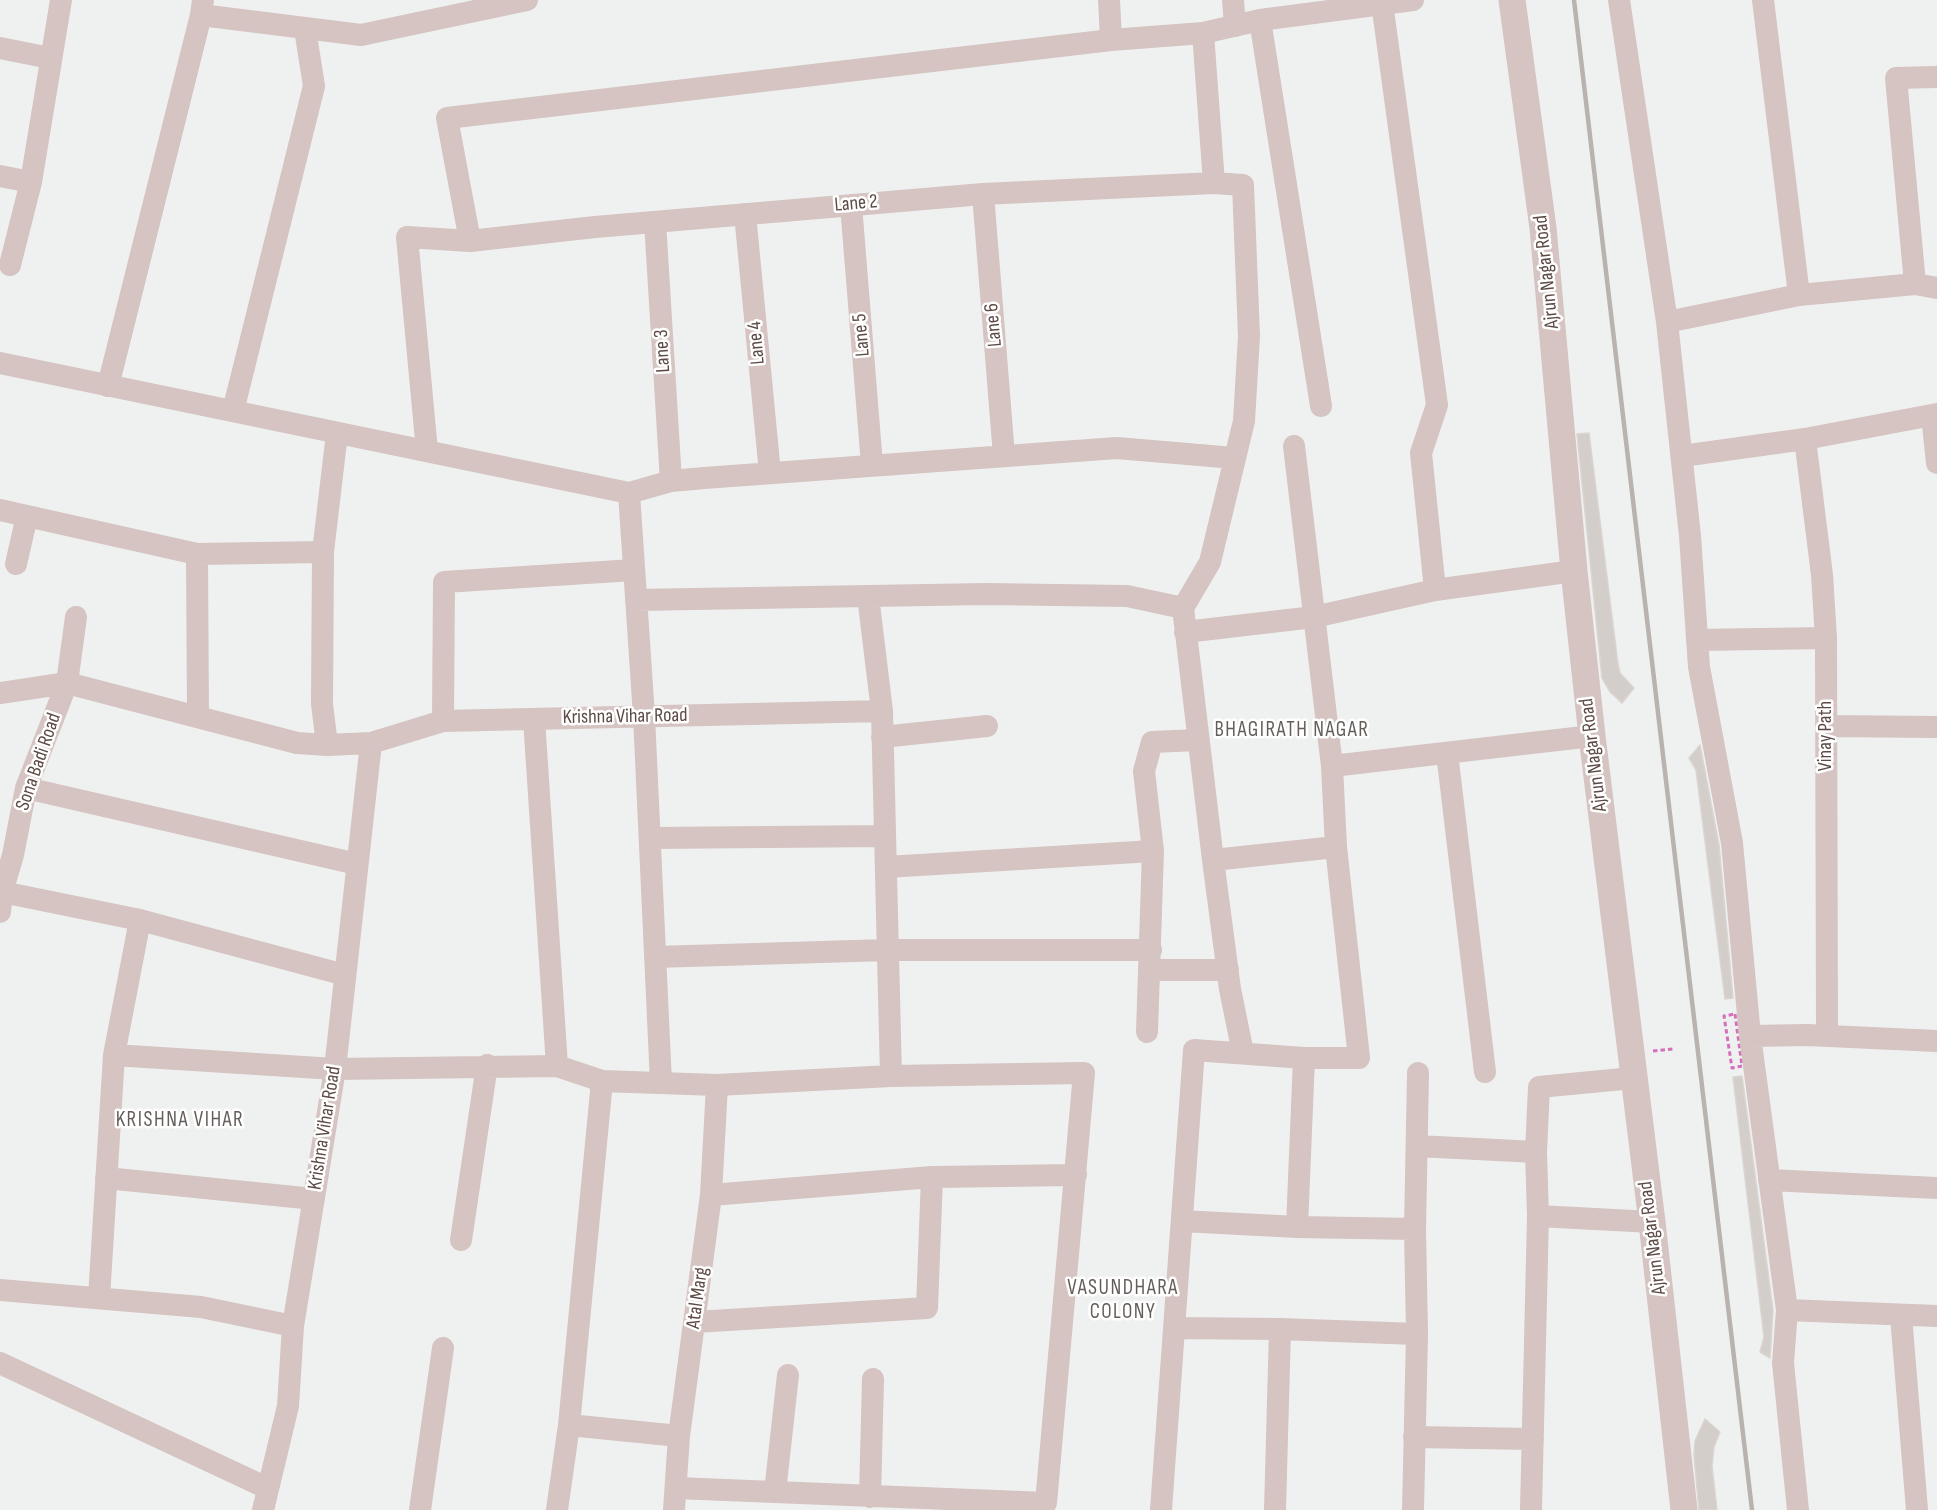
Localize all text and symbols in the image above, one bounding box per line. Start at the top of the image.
street label: Lane 2 [833,190,879,218]
street label: Ajrun Nagar Road [1529,214,1565,330]
street label: Lane 6 [980,302,1008,348]
street label: Lane 5 [848,313,876,357]
street label: Lane 4 [743,320,771,366]
street label: Lane 3 [650,329,676,373]
street label: Ajrun Nagar Road [1575,697,1613,813]
street label: Vinay Path [1814,701,1838,771]
street label: Krishna Vihar Road [562,704,688,730]
street label: Sona Badi Road [11,710,67,814]
district label: BHAGIRATH NAGAR [1214,718,1370,744]
street label: Krishna Vihar Road [303,1064,347,1192]
district label: KRISHNA VIHAR [116,1108,244,1134]
street label: Ajrun Nagar Road [1634,1180,1672,1296]
street label: Atal Marg [682,1266,714,1330]
district label: VASUNDHARA COLONY [1067,1276,1179,1326]

